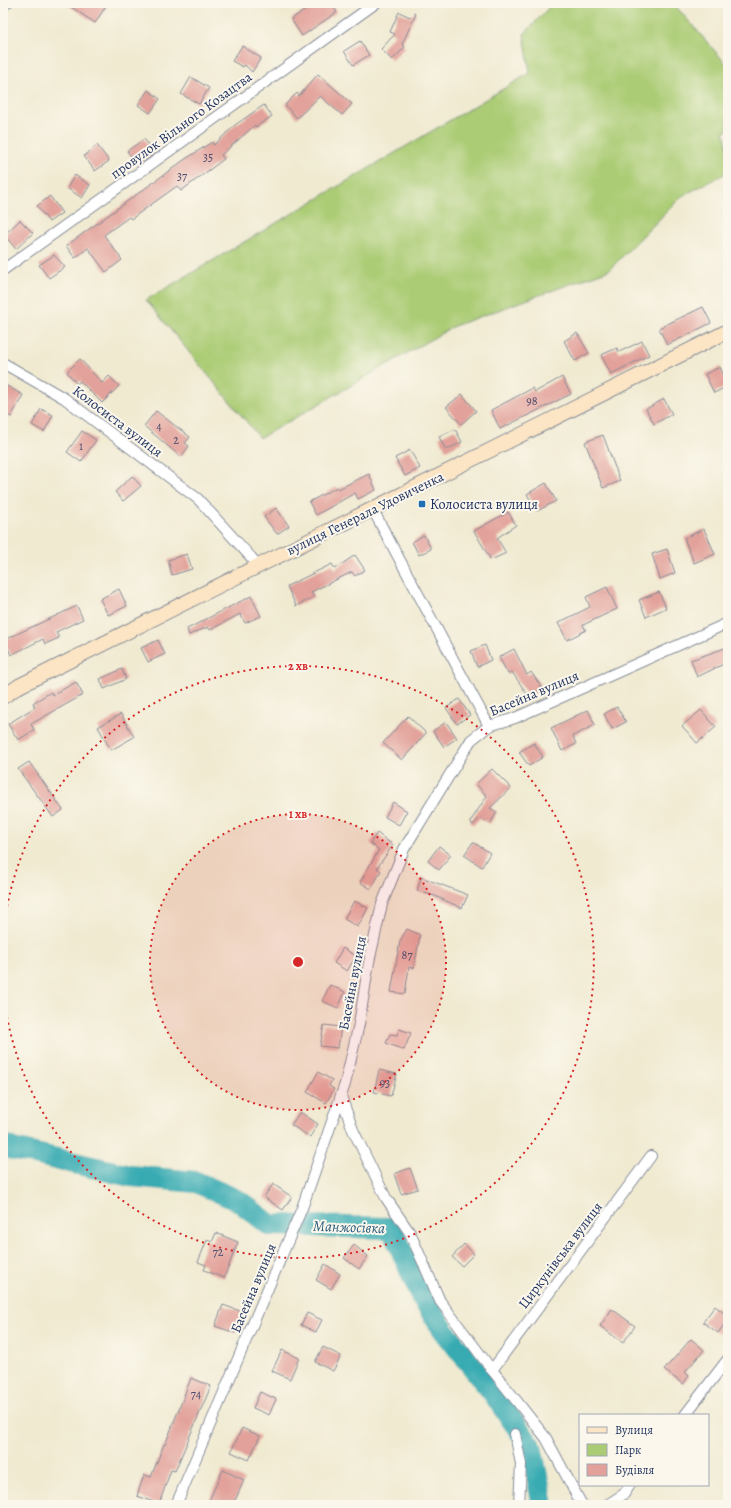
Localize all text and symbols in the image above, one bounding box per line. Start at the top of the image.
street label: провулок Вільного Козацтва [107,67,256,183]
house number: 35 [203,149,213,165]
house number: 37 [177,168,188,184]
street label: Колосиста вулиця [69,381,167,462]
house number: 98 [526,393,538,409]
house number: 4 [156,418,162,434]
house number: 2 [173,432,179,448]
house number: 1 [79,438,83,454]
street label: вулиця Генерала Удовиченка [283,467,448,560]
place label: Колосиста вулиця [430,495,538,514]
marker: Колосиста вулиця [417,499,427,509]
text: 2 хв [288,658,308,674]
street label: Басейна вулиця [487,666,582,721]
text: 1 хв [289,806,307,822]
street label: Басейна вулиця [334,934,371,1032]
house number: 87 [402,947,413,963]
centre of rings [291,955,305,969]
house number: 93 [380,1075,390,1091]
street label: Циркунівська вулиця [514,1198,607,1313]
water label: Манжосівка [313,1216,386,1238]
street label: Басейна вулиця [226,1240,281,1336]
house number: 72 [213,1244,224,1260]
house number: 74 [191,1386,202,1402]
legend [579,1414,709,1486]
text: Вулиця [615,1422,653,1438]
text: Парк [615,1442,641,1458]
text: Будівля [615,1462,655,1478]

